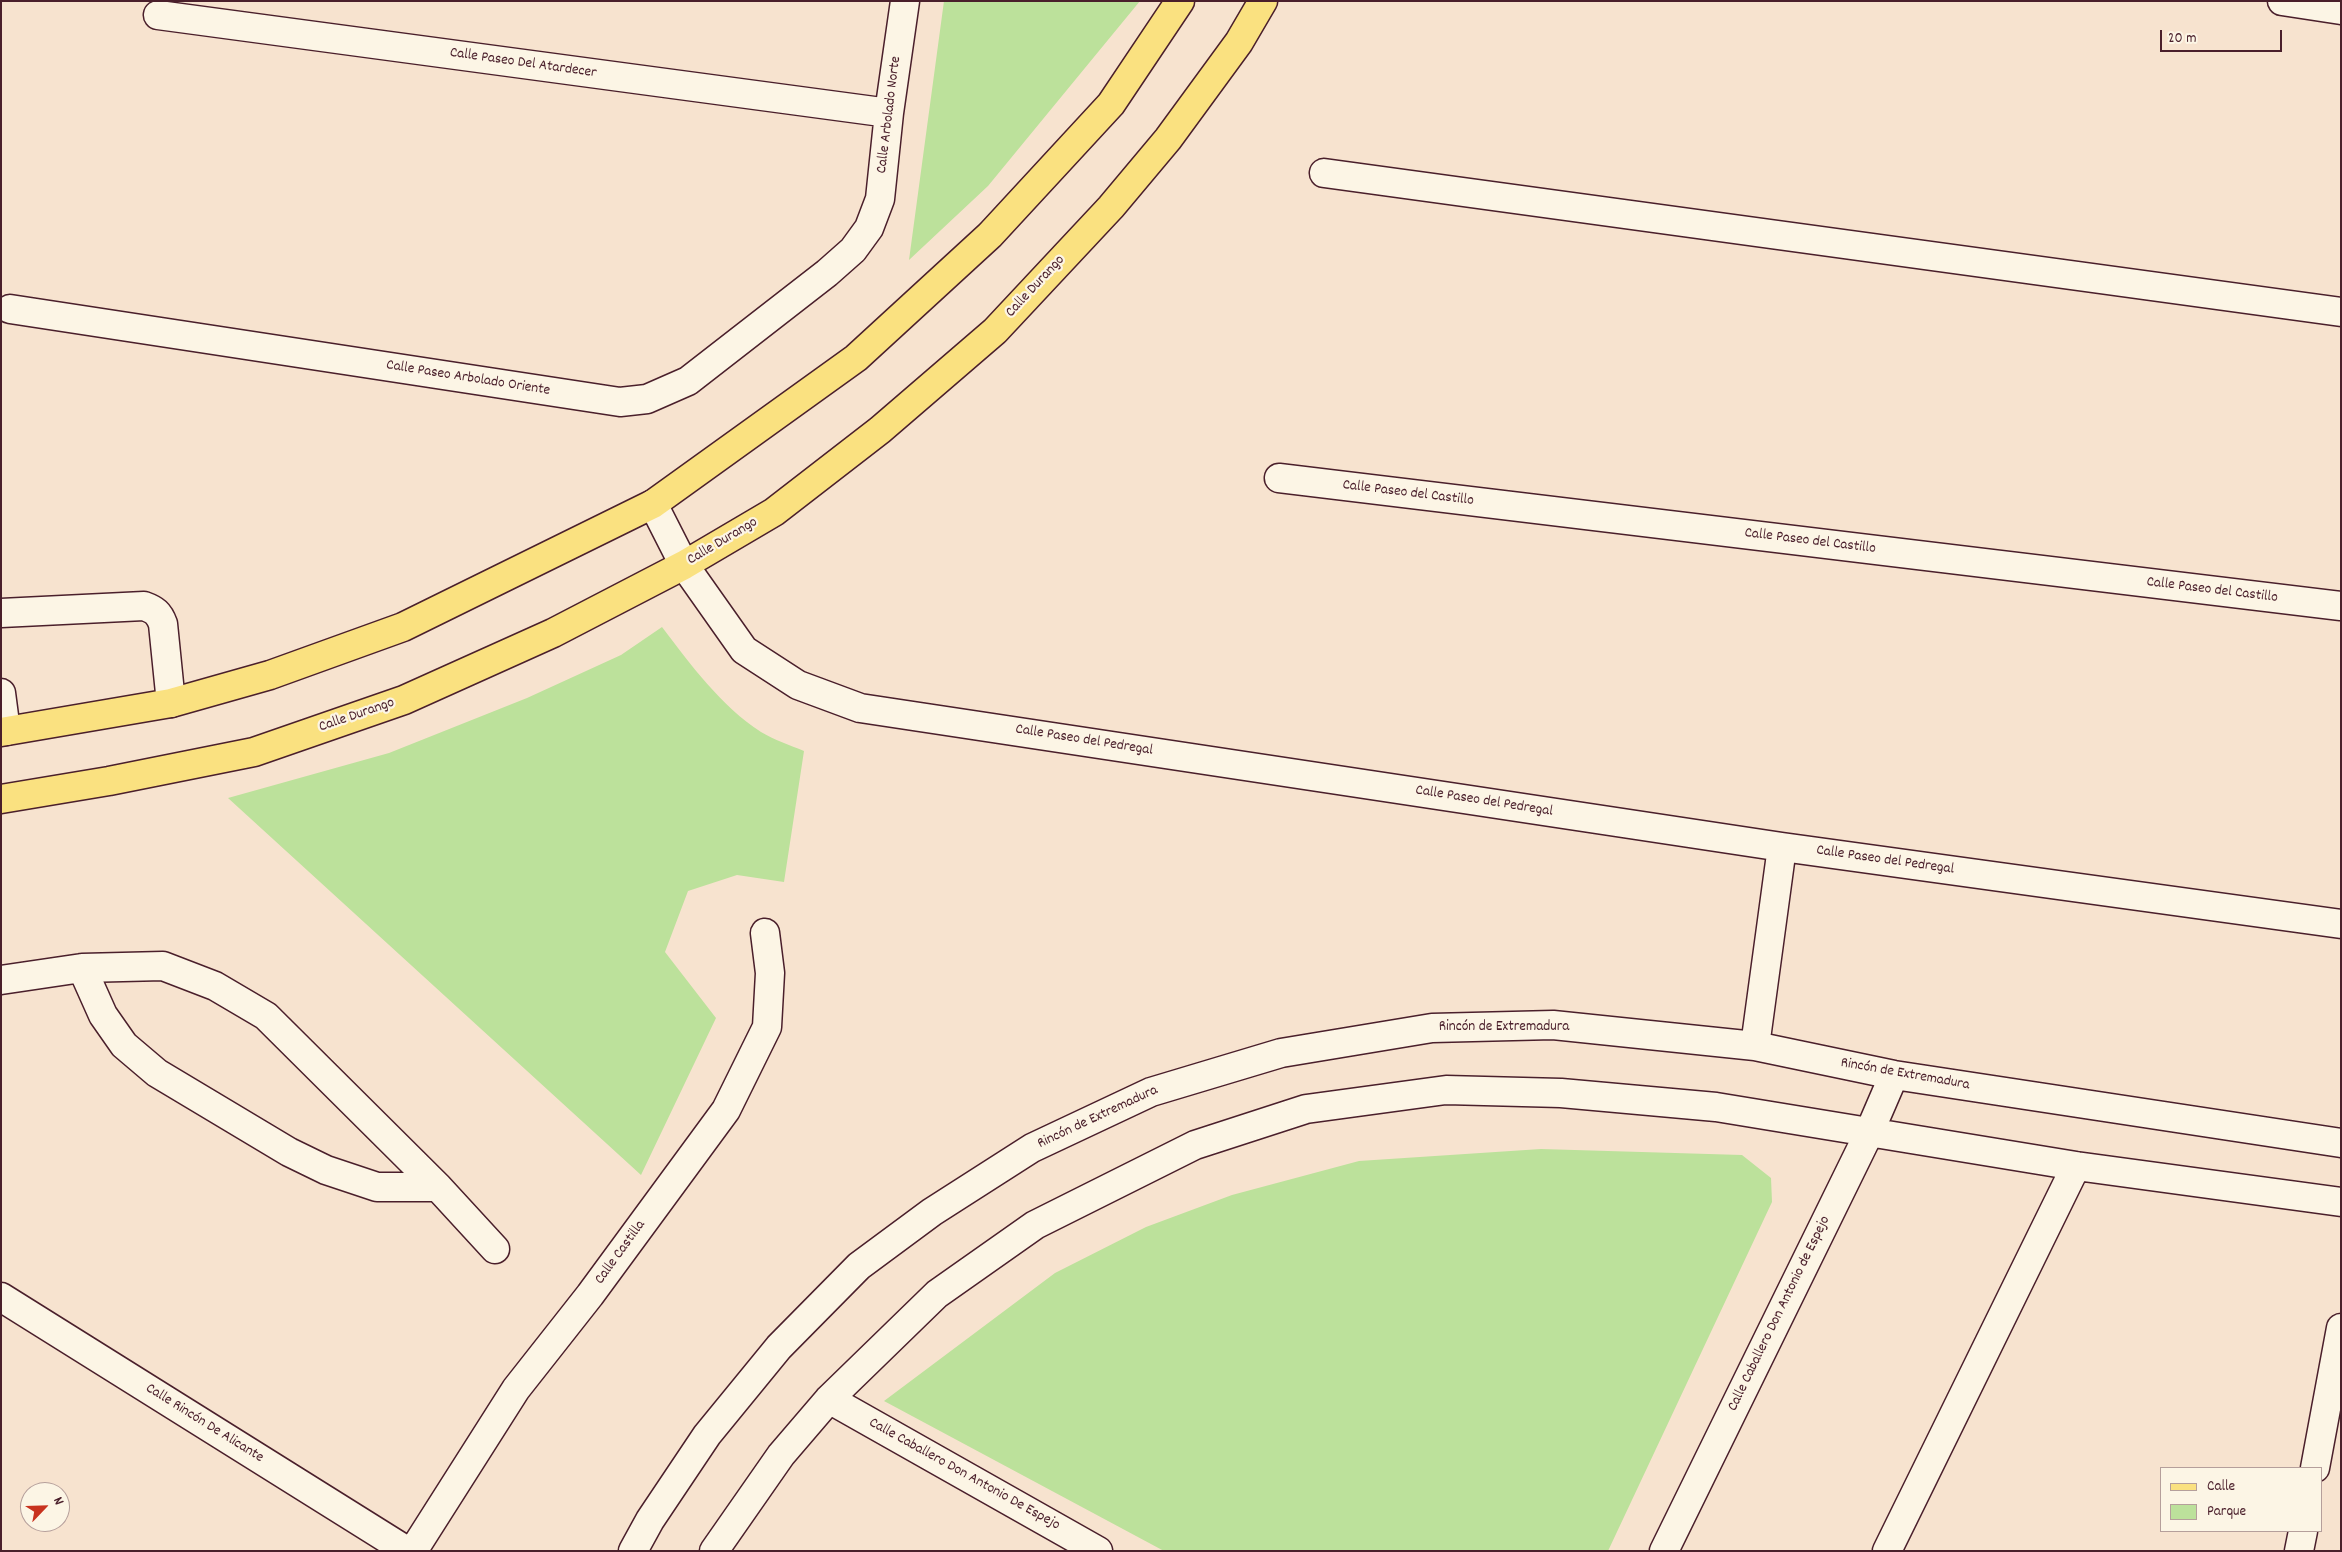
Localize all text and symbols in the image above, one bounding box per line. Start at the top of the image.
scale bar [2162,20,2284,52]
text: 20 m [2168,28,2196,50]
street label: Calle Paseo Del Atardecer [448,45,598,83]
street label: Calle Arbolado Norte [874,55,906,175]
street label: Calle Durango [1003,252,1069,322]
street label: Calle Paseo Arbolado Oriente [385,357,551,401]
street label: Calle Paseo del Castillo [1341,477,1475,511]
street label: Calle Durango [685,514,761,570]
street label: Calle Paseo del Castillo [1743,525,1877,559]
street label: Calle Paseo del Castillo [2145,574,2279,608]
street label: Calle Durango [317,695,397,737]
street label: Calle Paseo del Pedregal [1014,721,1154,761]
street label: Calle Paseo del Pedregal [1414,782,1554,822]
street label: Calle Paseo del Pedregal [1815,842,1955,880]
street label: Rincón de Extremadura [1439,1019,1569,1037]
street label: Rincón de Extremadura [1839,1055,1971,1095]
street label: Rincón de Extremadura [1035,1082,1161,1154]
street label: Calle Caballero Don Antonio de Espejo [1725,1213,1835,1415]
street label: Calle Castilla [592,1217,650,1289]
street label: Calle Rincón De Alicante [142,1380,266,1468]
street label: Calle Caballero Don Antonio De Espejo [865,1415,1063,1535]
legend [2160,1467,2322,1532]
text: Calle [2207,1476,2235,1498]
north arrow [20,1482,70,1532]
text: N [47,1494,68,1509]
text: Parque [2207,1501,2246,1523]

